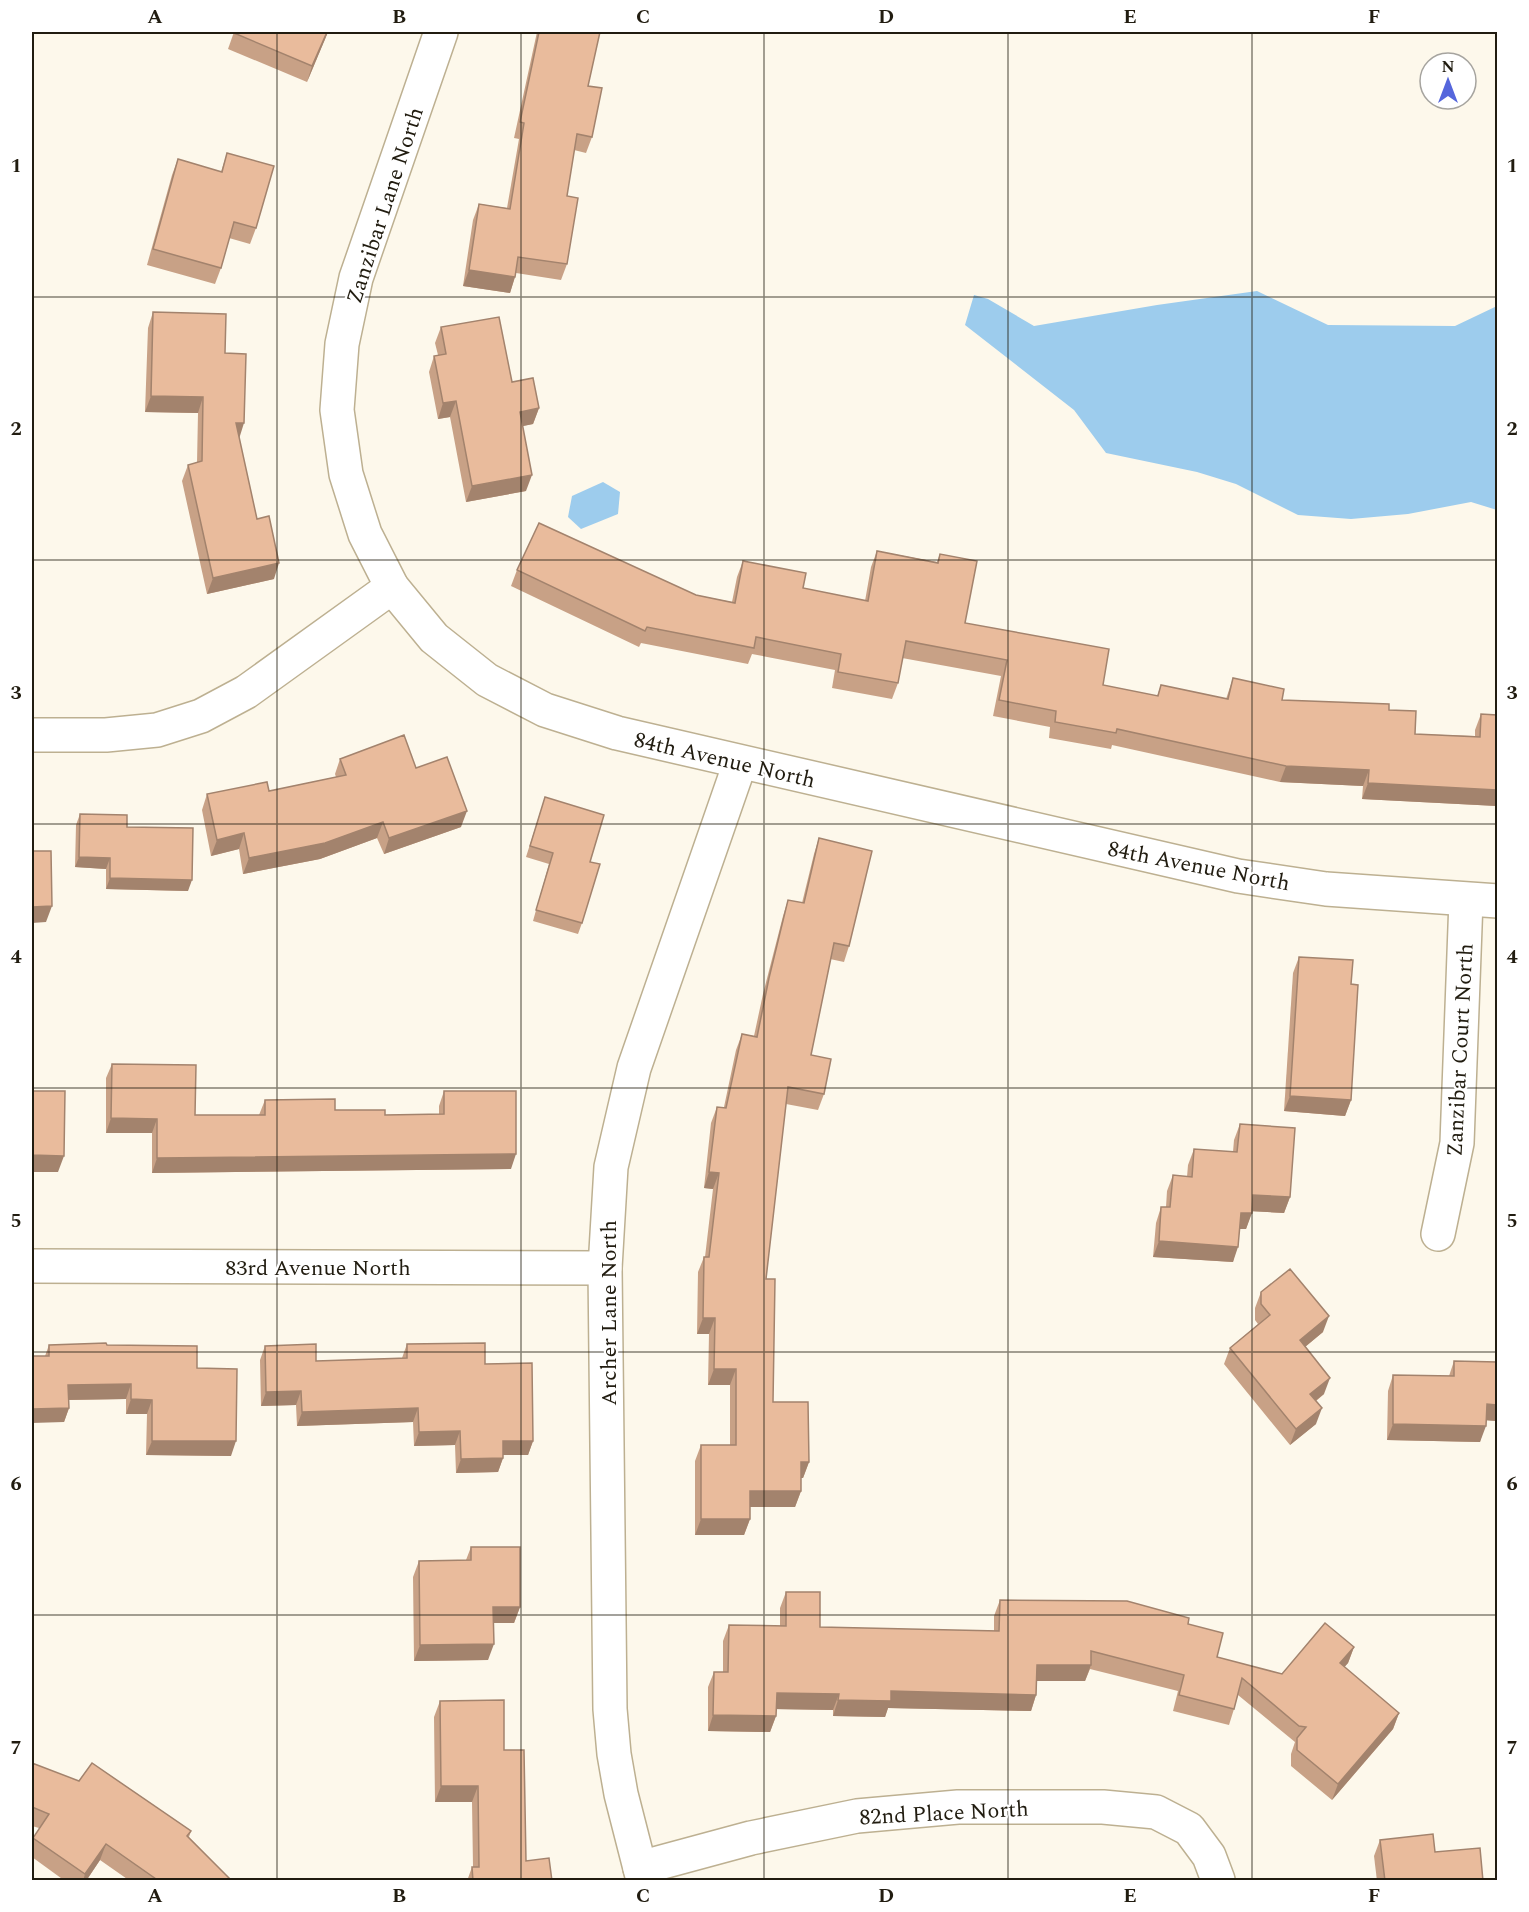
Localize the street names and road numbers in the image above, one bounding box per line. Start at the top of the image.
street label: Zanzibar Lane North [338,103,433,308]
street label: 84th Avenue North [631,724,819,797]
street label: 84th Avenue North [1105,833,1293,900]
street label: Zanzibar Court North [1438,943,1483,1158]
street label: Archer Lane North [593,1220,626,1406]
street label: 83rd Avenue North [225,1252,411,1285]
street label: 82nd Place North [859,1793,1029,1834]

